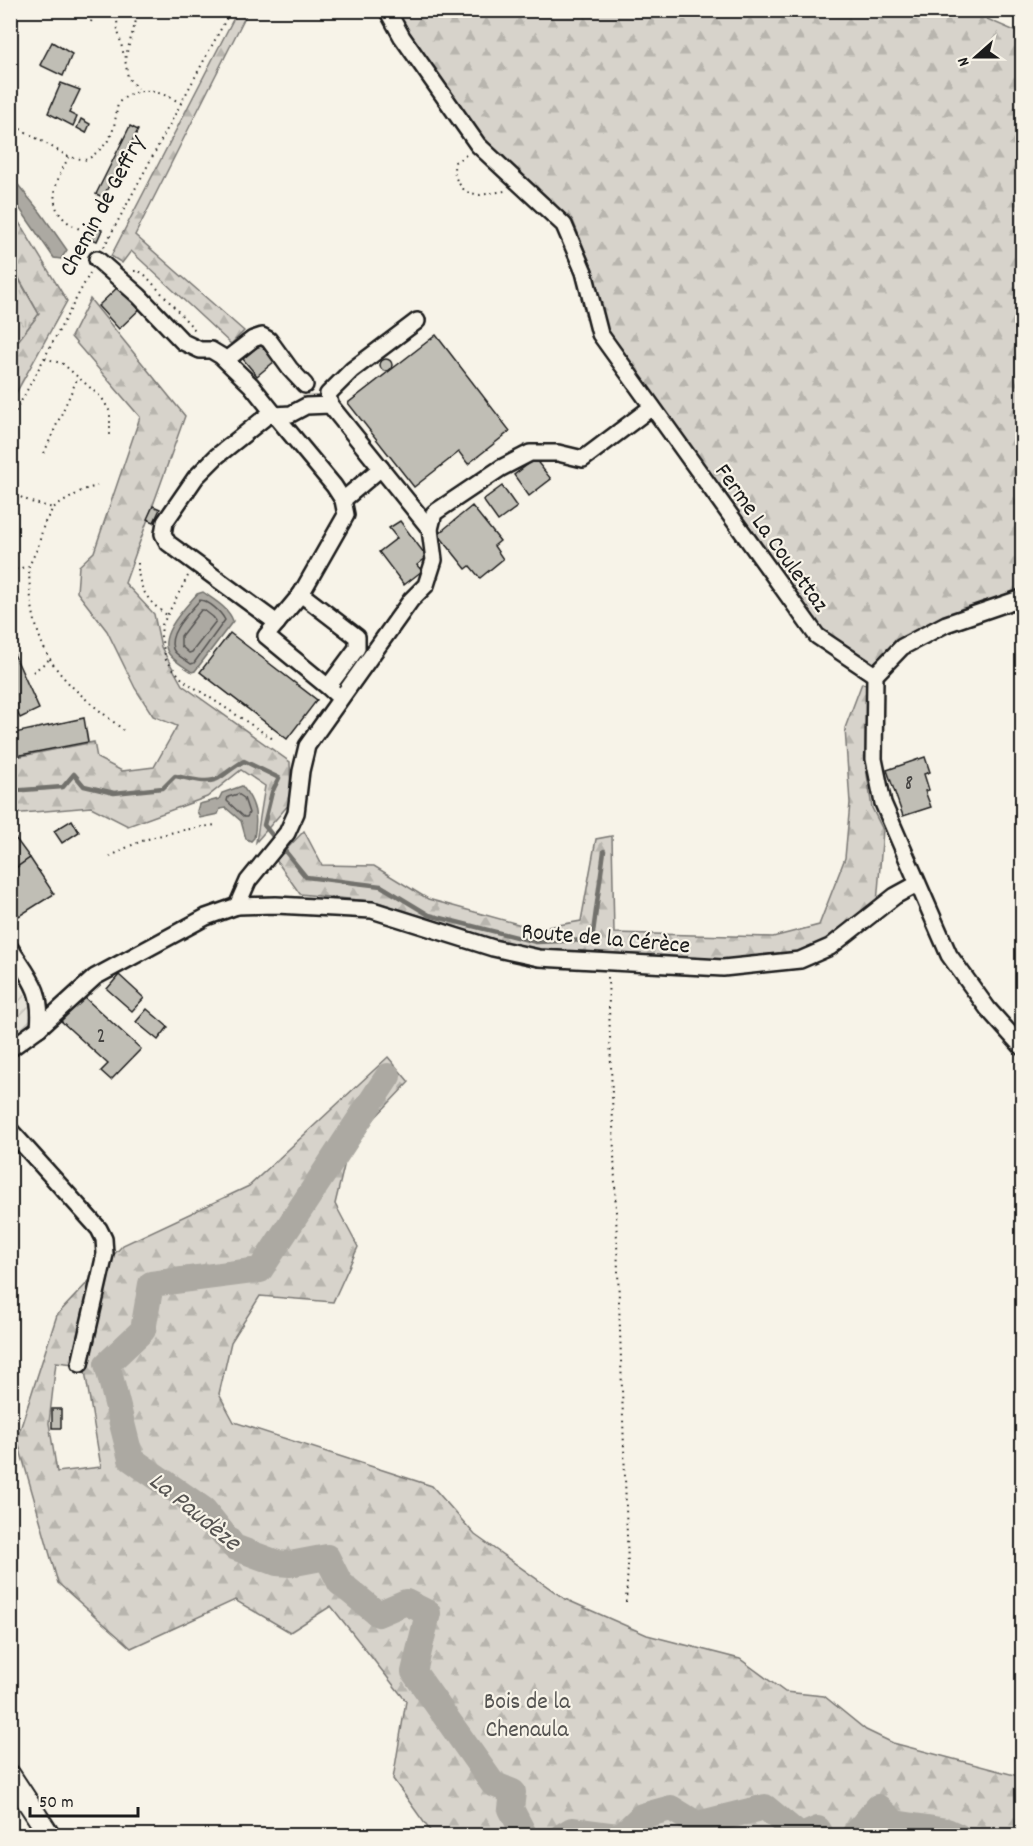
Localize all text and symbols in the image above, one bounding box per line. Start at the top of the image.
north arrow [946,27,1006,87]
text: N [952,54,976,69]
street label: Chemin de Geffry [52,129,156,283]
street label: Ferme La Coulettaz [705,457,836,620]
house number: 8 [905,770,913,800]
street label: Route de la Cérèce [520,916,691,964]
house number: 2 [96,1023,106,1053]
water label: La Paudèze [140,1464,249,1562]
park label: Bois de la Chenaula [484,1686,571,1748]
scale bar [30,1780,138,1818]
text: 50 m [39,1791,74,1816]

